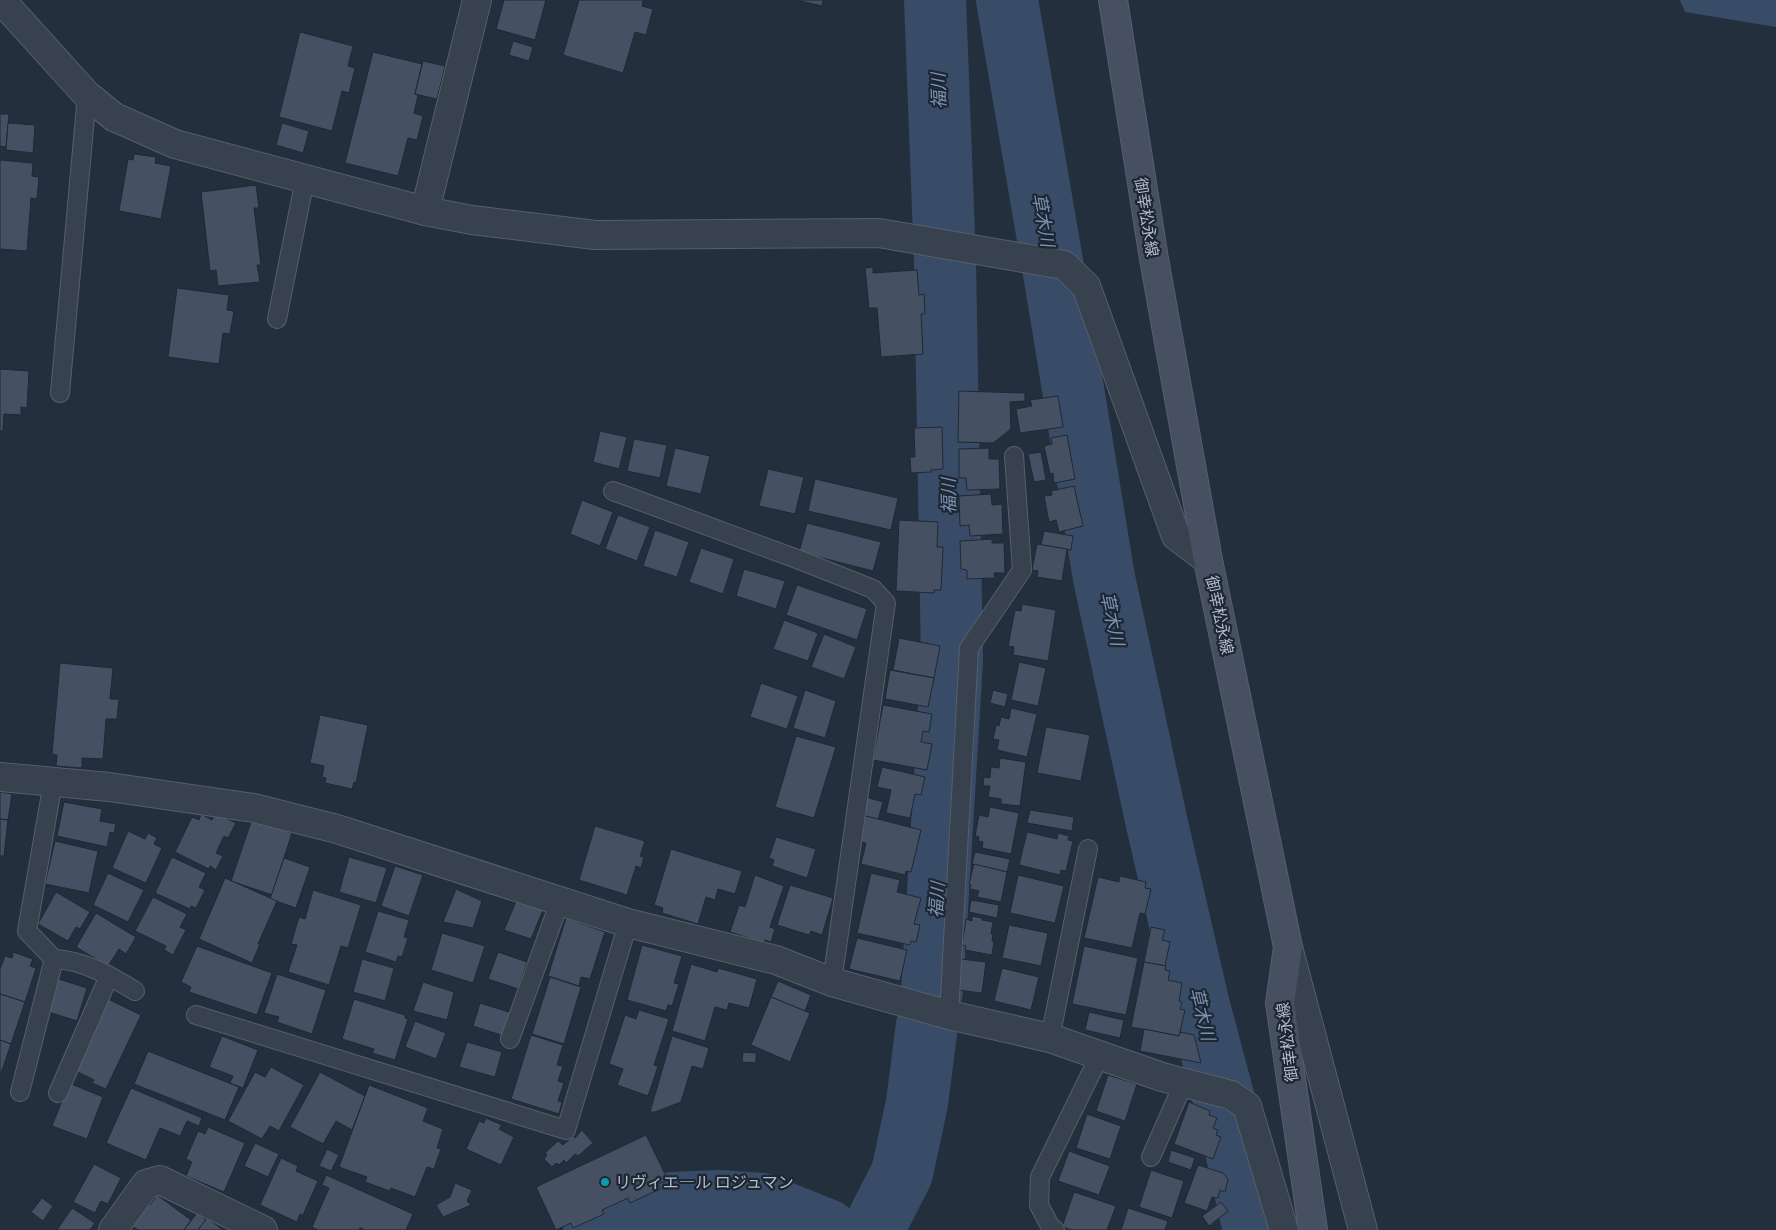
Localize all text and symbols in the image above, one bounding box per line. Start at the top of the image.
water label: 福川 [927,71,951,109]
street label: 御幸松永線 [1131,176,1162,258]
water label: 草木川 [1027,192,1059,250]
water label: 福川 [938,476,960,514]
street label: 御幸松永線 [1202,574,1237,656]
water label: 草木川 [1096,590,1129,650]
water label: 福川 [925,879,949,919]
water label: 草木川 [1185,985,1220,1045]
street label: 御幸松永線 [1273,1001,1302,1083]
place label: リヴィエ―ル ロジュマン [615,1173,794,1192]
marker: リヴィエ―ル ロジュマン [599,1176,611,1188]

